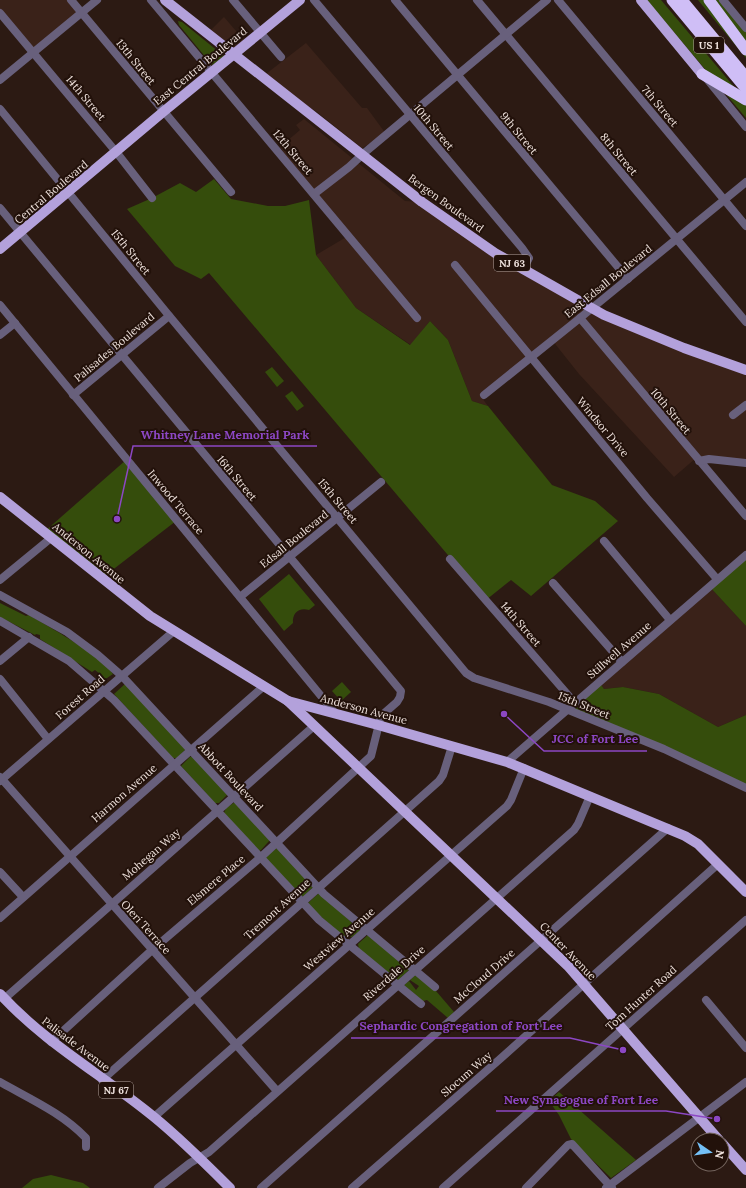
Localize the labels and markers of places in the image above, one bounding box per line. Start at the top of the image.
callout: Whitney Lane Memorial Park [133,422,317,446]
callout: JCC of Fort Lee [544,727,647,751]
callout: Sephardic Congregation of Fort Lee [351,1014,570,1038]
callout: New Synagogue of Fort Lee [496,1087,666,1111]

